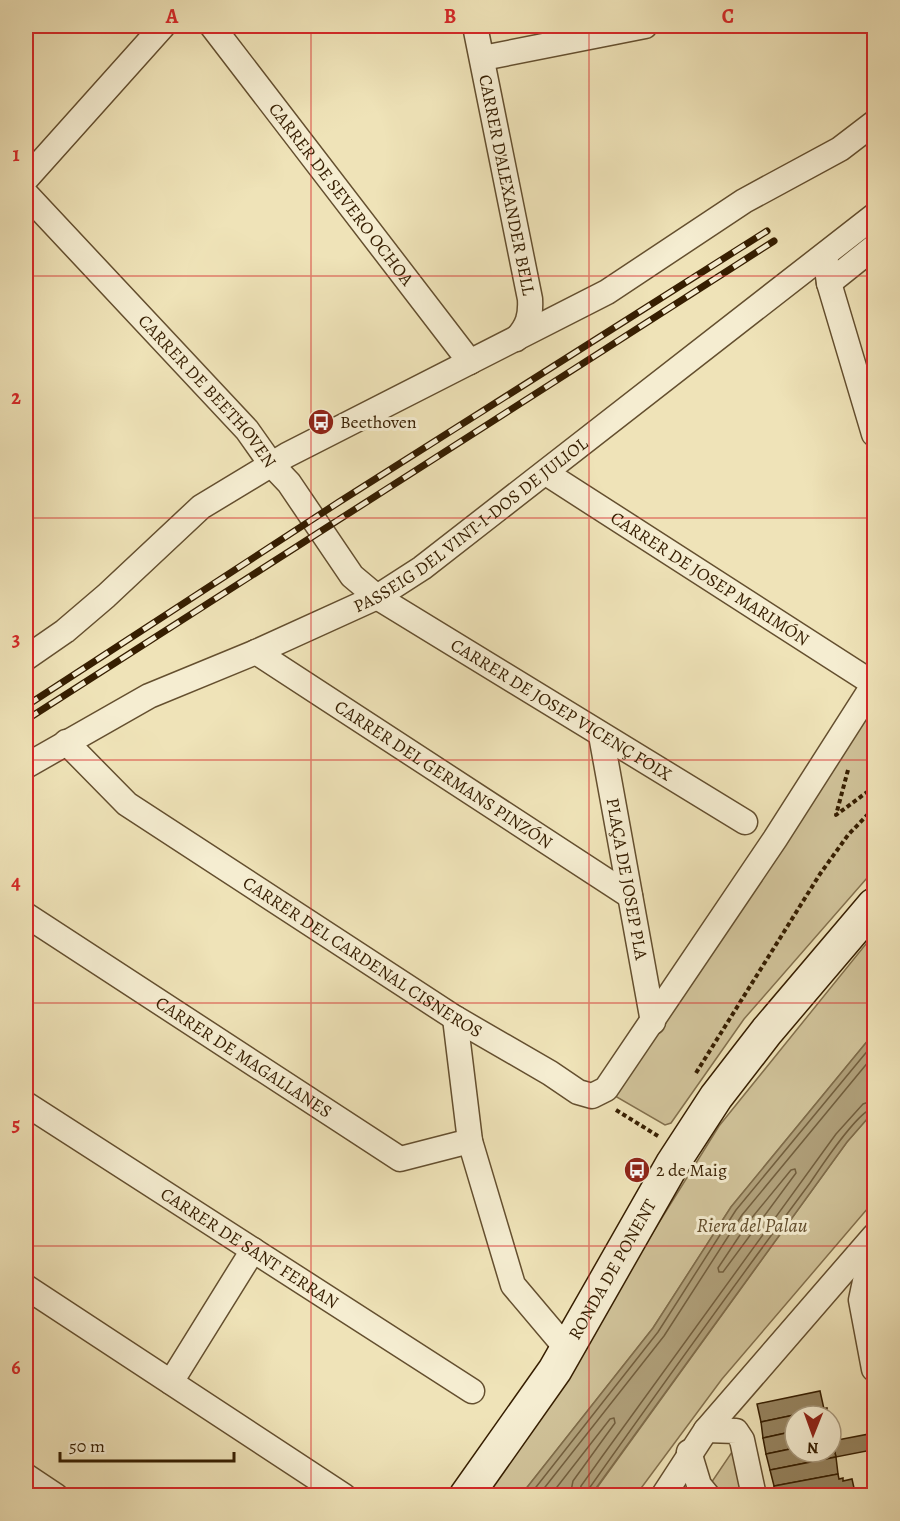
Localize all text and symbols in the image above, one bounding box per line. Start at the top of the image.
text: A [165,3,179,30]
text: B [444,3,456,30]
text: C [722,3,734,30]
street label: CARRER D'ALEXANDER BELL [473,72,541,298]
street label: CARRER DE SEVERO OCHOA [263,98,419,291]
text: 1 [12,141,20,168]
street label: CARRER DE BEETHOVEN [133,309,282,473]
text: 2 [11,384,21,411]
bus stop icon: Beethoven [306,407,336,437]
place label: Beethoven [340,410,417,434]
street label: PASSEIG DEL VINT-I-DOS DE JULIOL [349,431,593,618]
street label: CARRER DE JOSEP MARIMÓN [606,506,814,651]
text: 3 [12,626,20,653]
street label: CARRER DE JOSEP VICENÇ FOIX [446,633,676,786]
street label: CARRER DEL GERMANS PINZÓN [330,695,557,854]
street label: PLAÇA DE JOSEP PLA [601,796,654,962]
text: 4 [11,869,21,896]
street label: CARRER DEL CARDENAL CISNEROS [238,871,487,1043]
street label: CARRER DE MAGALLANES [151,991,337,1123]
text: 5 [12,1111,20,1138]
bus stop icon: 2 de Maig [622,1155,652,1185]
place label: 2 de Maig [656,1158,727,1182]
street label: CARRER DE SANT FERRAN [156,1182,343,1314]
street label: RONDA DE PONENT [563,1195,662,1344]
water label: Riera del Palau [697,1212,808,1239]
text: 6 [11,1354,21,1381]
north arrow [783,1404,843,1464]
scale bar [60,1425,234,1463]
text: 50 m [69,1434,105,1458]
text: N [806,1437,819,1459]

